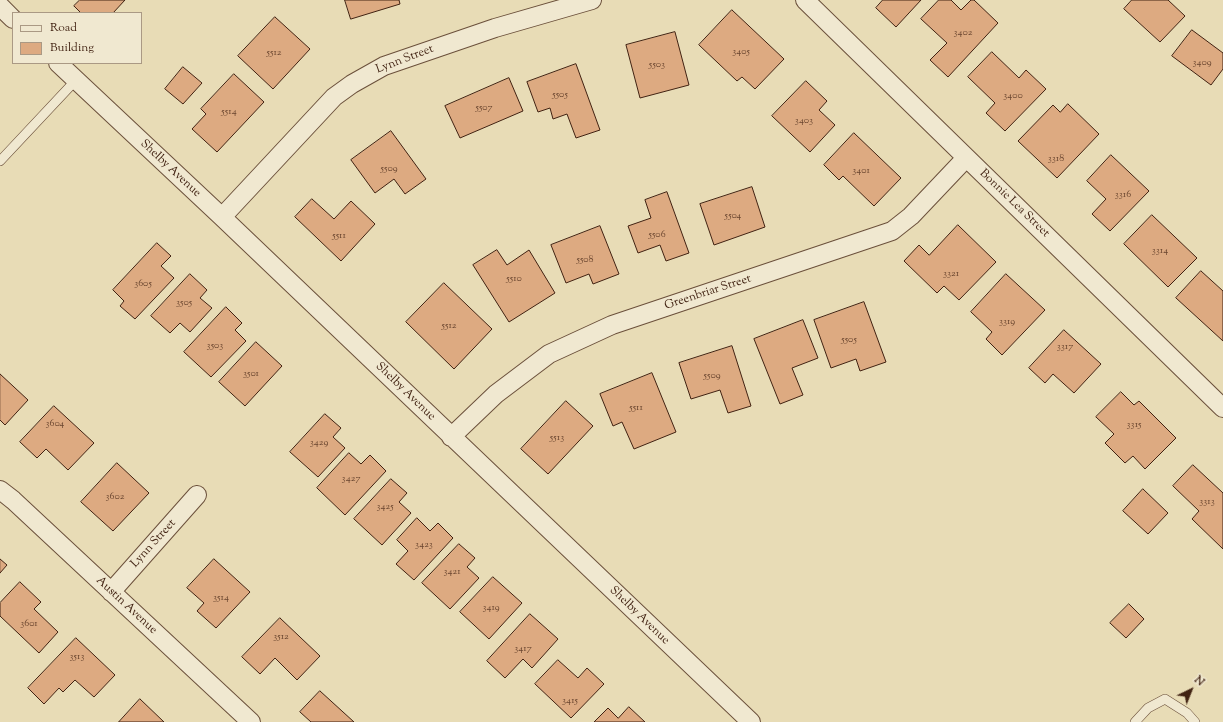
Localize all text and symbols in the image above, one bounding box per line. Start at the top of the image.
legend [12,12,142,64]
text: Road [50,19,77,37]
house number: 3402 [954,27,972,39]
text: Building [50,39,94,57]
street label: Lynn Street [374,42,436,78]
house number: 3405 [732,46,750,58]
house number: 5512 [266,47,282,59]
house number: 3409 [1192,57,1212,69]
house number: 5503 [649,59,665,71]
house number: 5505 [552,89,568,101]
house number: 3400 [1003,90,1023,102]
house number: 5507 [475,102,493,114]
house number: 5514 [221,106,237,118]
house number: 3403 [795,115,813,127]
street label: Shelby Avenue [137,137,203,201]
house number: 3318 [1048,153,1064,165]
house number: 5509 [380,163,398,175]
house number: 3401 [852,165,870,177]
street label: Bonnie Lea Street [976,167,1052,241]
house number: 3316 [1115,189,1131,201]
house number: 5504 [725,210,741,222]
house number: 5506 [648,229,666,241]
house number: 5511 [332,230,346,242]
house number: 3314 [1152,245,1168,257]
house number: 5508 [576,254,594,266]
house number: 3321 [943,268,959,280]
street label: Greenbriar Street [663,272,753,314]
house number: 5510 [506,273,522,285]
house number: 3605 [134,278,152,290]
house number: 3505 [176,297,192,309]
house number: 3319 [999,316,1015,328]
house number: 5512 [441,320,457,332]
house number: 5505 [841,334,857,346]
house number: 3503 [207,340,223,352]
house number: 3317 [1057,341,1073,353]
street label: Shelby Avenue [372,360,438,424]
house number: 3501 [243,368,259,380]
house number: 5509 [703,370,721,382]
house number: 5511 [629,402,643,414]
house number: 3604 [46,418,64,430]
house number: 3315 [1127,419,1141,431]
house number: 5513 [550,432,564,444]
house number: 3429 [310,437,328,449]
house number: 3427 [342,473,360,485]
house number: 3602 [106,491,124,503]
house number: 3313 [1199,496,1215,508]
house number: 3425 [376,501,394,513]
street label: Lynn Street [128,517,180,571]
house number: 3423 [415,539,433,551]
house number: 3421 [443,566,461,578]
street label: Austin Avenue [92,574,160,638]
street label: Shelby Avenue [606,584,672,648]
house number: 3514 [213,592,229,604]
house number: 3419 [482,602,500,614]
house number: 3601 [20,618,38,630]
house number: 3512 [273,631,289,643]
house number: 3417 [514,643,532,655]
house number: 3513 [70,651,84,663]
north arrow [1171,670,1211,710]
text: N [1191,672,1208,690]
house number: 3415 [562,695,578,707]

